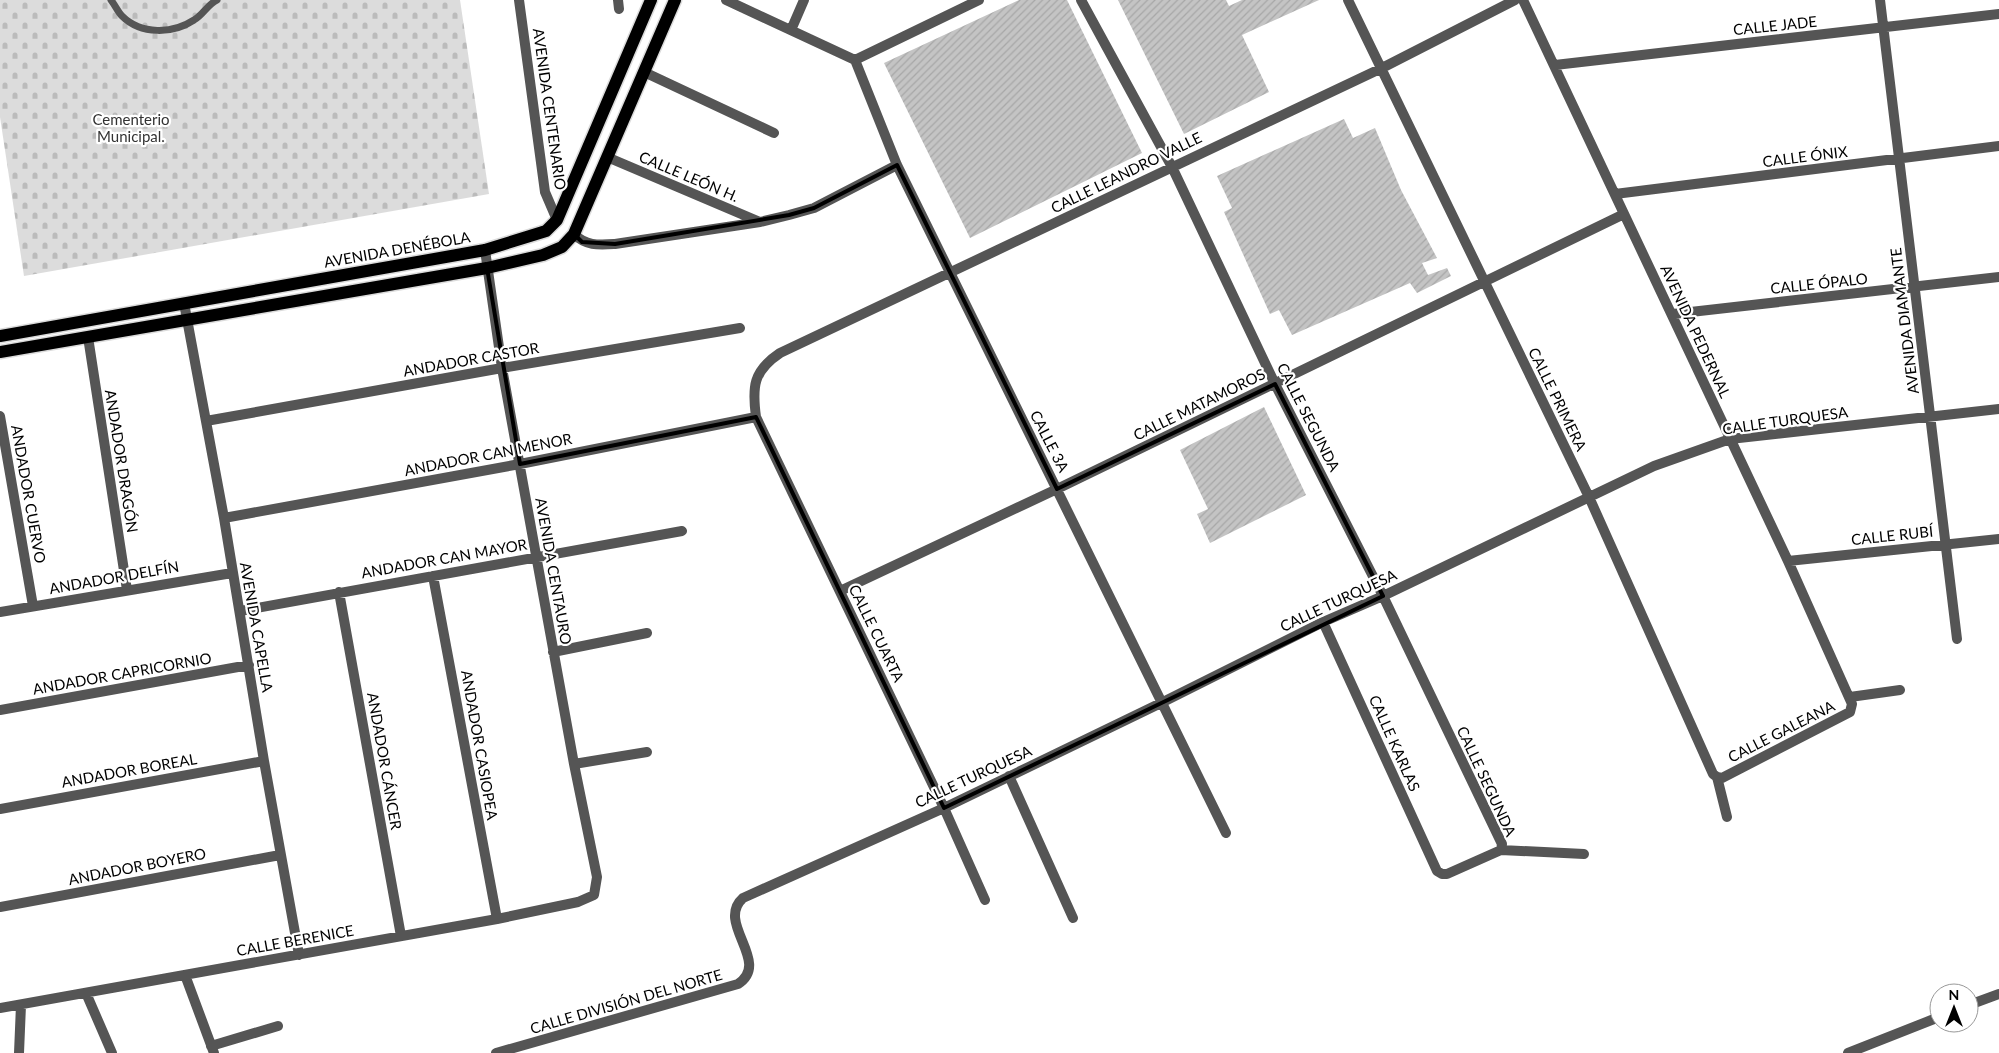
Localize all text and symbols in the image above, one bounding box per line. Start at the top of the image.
street label: CALLE JADE [1732,12,1818,38]
street label: AVENIDA CENTENARIO [530,27,570,191]
park label: Cementerio Municipal. [92,110,170,145]
street label: CALLE LEANDRO VALLE [1048,128,1204,216]
street label: CALLE ÓNIX [1761,142,1849,170]
street label: CALLE LEÓN H. [636,147,742,205]
street label: AVENIDA DENÉBOLA [322,227,472,271]
street label: AVENIDA DIAMANTE [1886,247,1922,395]
street label: AVENIDA PEDERNAL [1657,262,1735,401]
street label: CALLE ÓPALO [1769,269,1869,297]
street label: ANDADOR CASTOR [402,338,541,380]
street label: CALLE PRIMERA [1525,344,1591,454]
street label: CALLE SEGUNDA [1274,360,1344,475]
street label: CALLE MATAMOROS [1130,364,1268,444]
street label: ANDADOR DRAGÓN [102,388,142,534]
street label: CALLE TURQUESA [1721,402,1850,438]
street label: CALLE 3A [1027,407,1074,476]
street label: ANDADOR CUERVO [8,423,50,565]
street label: ANDADOR CAN MENOR [403,429,574,479]
street label: AVENIDA CENTAURO [532,496,576,646]
street label: CALLE RUBÍ [1850,522,1935,548]
street label: ANDADOR CAN MAYOR [360,534,529,581]
street label: ANDADOR DELFÍN [48,557,180,597]
street label: AVENIDA CAPELLA [237,561,277,694]
street label: CALLE TURQUESA [1277,565,1400,635]
street label: CALLE CUARTA [846,581,909,685]
street label: ANDADOR CAPRICORNIO [31,648,213,698]
street label: ANDADOR CASIOPEA [458,669,502,822]
street label: ANDADOR CÁNCER [364,691,406,832]
street label: CALLE KARLAS [1366,692,1424,794]
street label: CALLE GALEANA [1725,696,1838,766]
street label: CALLE SEGUNDA [1454,723,1521,840]
street label: CALLE TURQUESA [912,741,1035,811]
street label: ANDADOR BOREAL [60,749,198,791]
street label: ANDADOR BOYERO [67,844,207,888]
street label: CALLE BERENICE [235,921,355,959]
street label: CALLE DIVISIÓN DEL NORTE [528,965,724,1037]
north arrow [1929,983,1979,1033]
text: N [1949,986,1959,1003]

